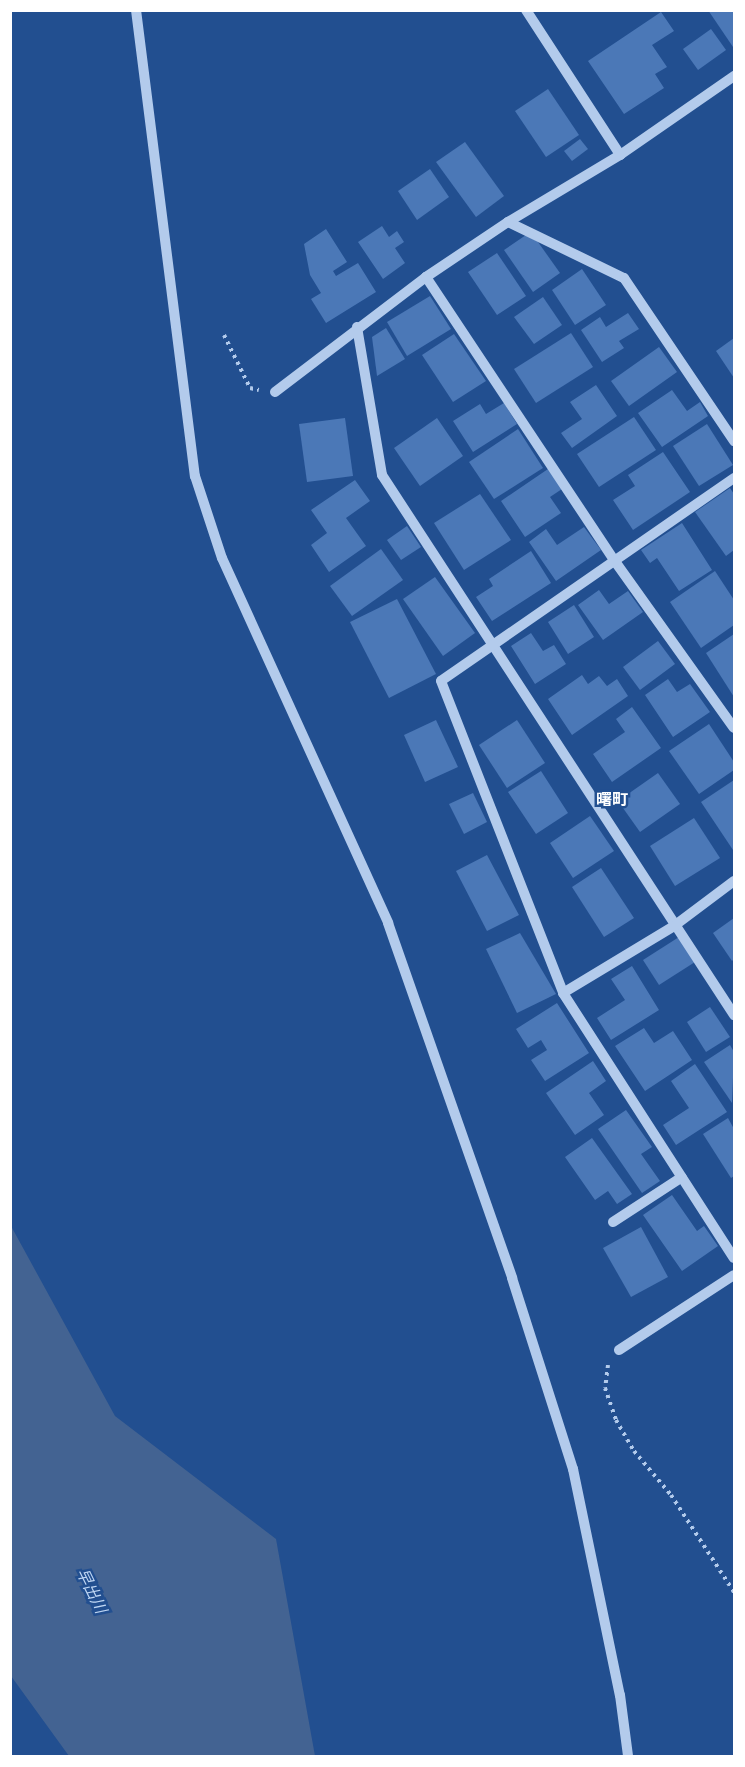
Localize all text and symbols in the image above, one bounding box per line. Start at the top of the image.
district label: 曙町 [596,790,628,810]
water label: 早出川 [72,1565,110,1617]

